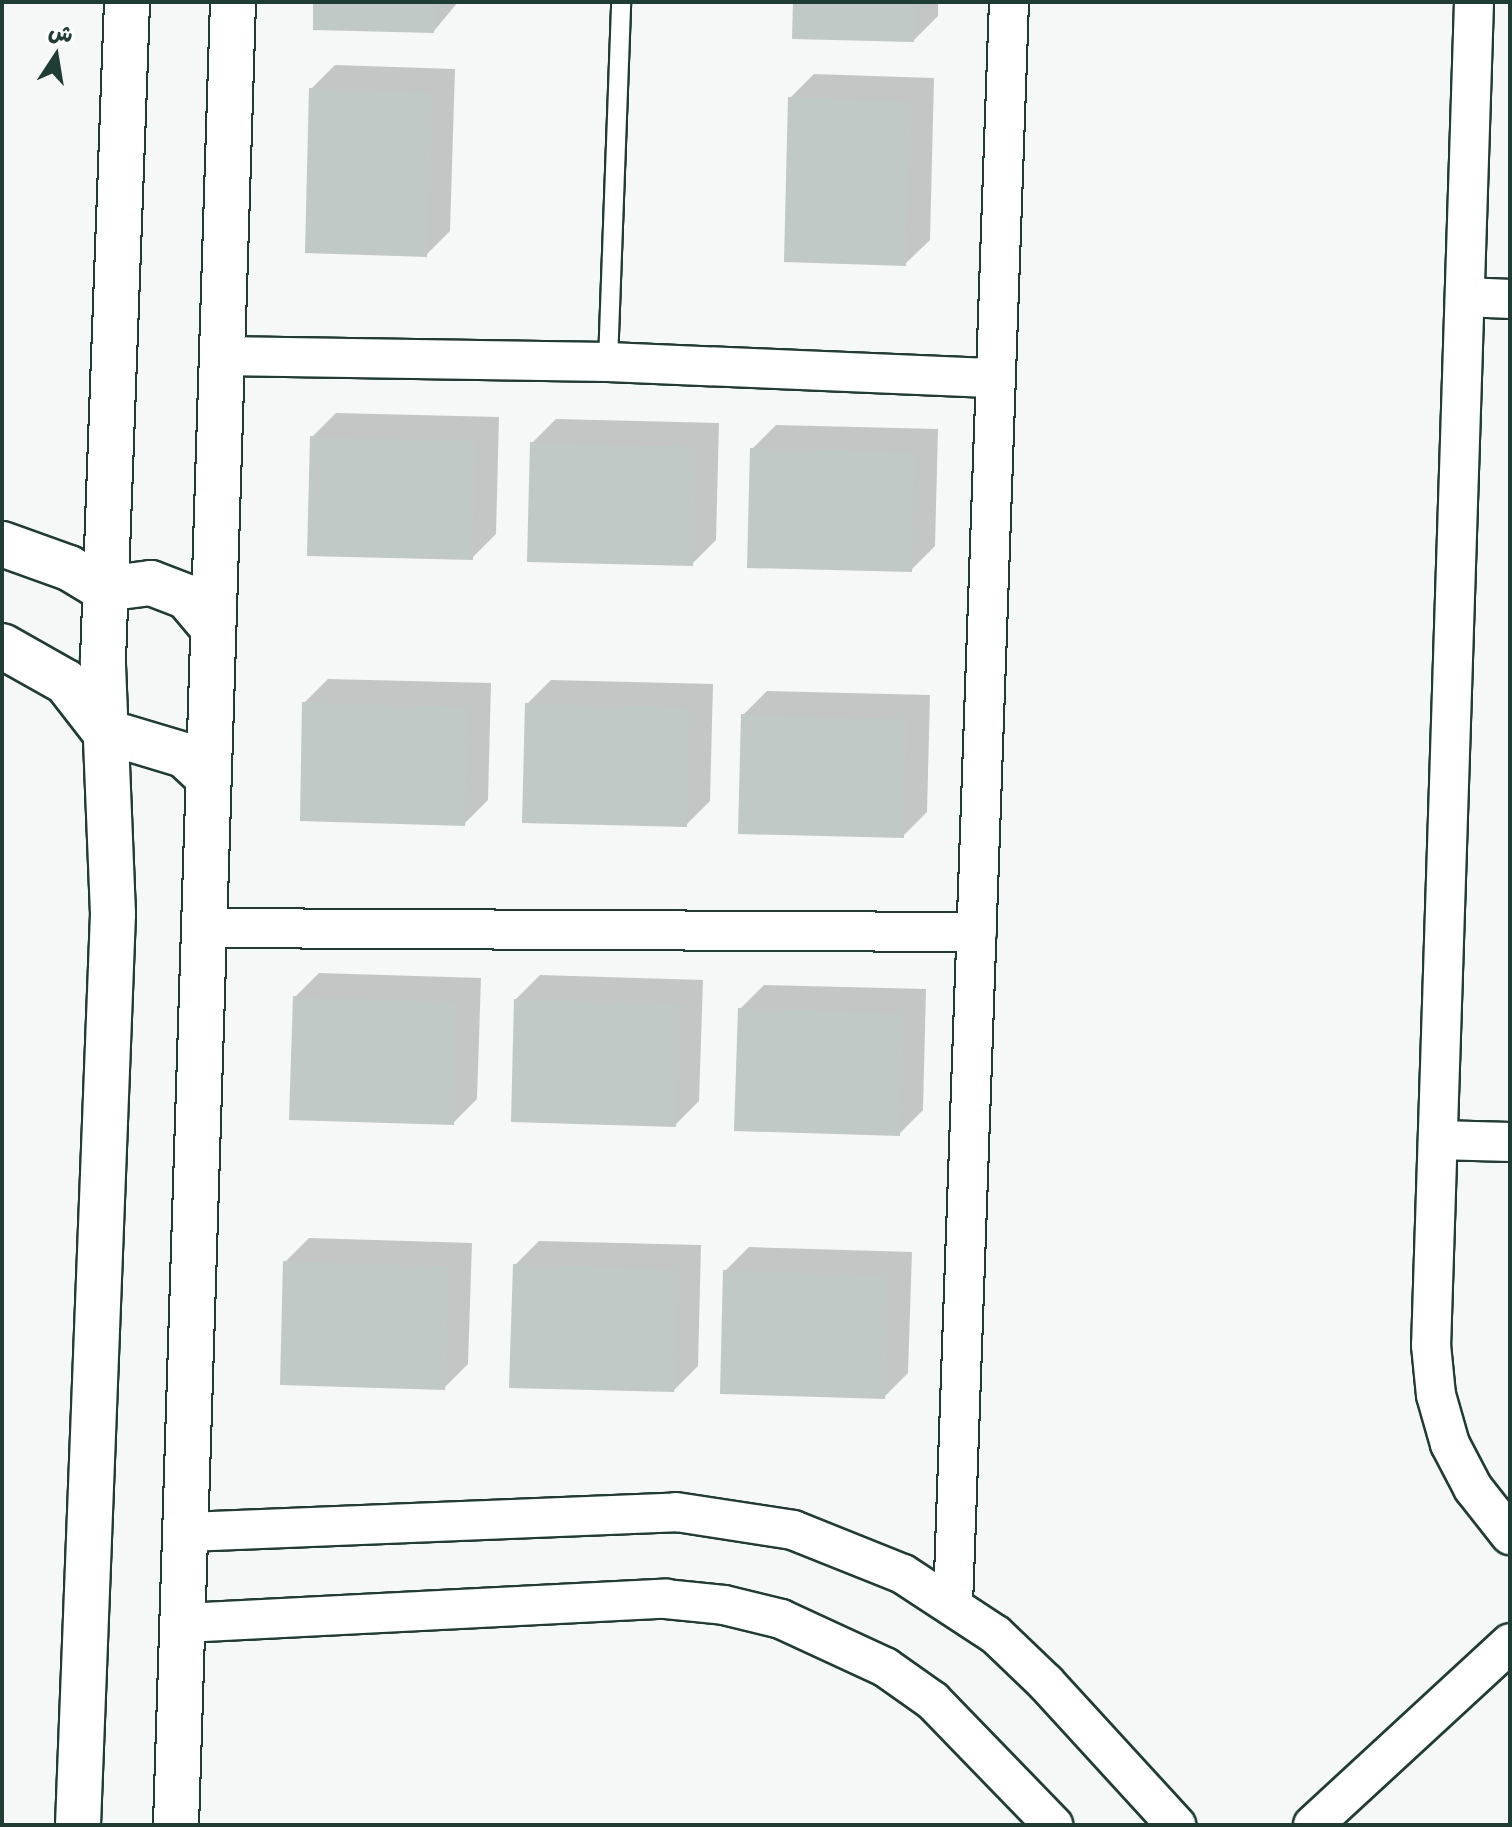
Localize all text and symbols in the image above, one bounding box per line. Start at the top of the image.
text: ش [46,15,76,50]
north arrow [16,16,96,96]

